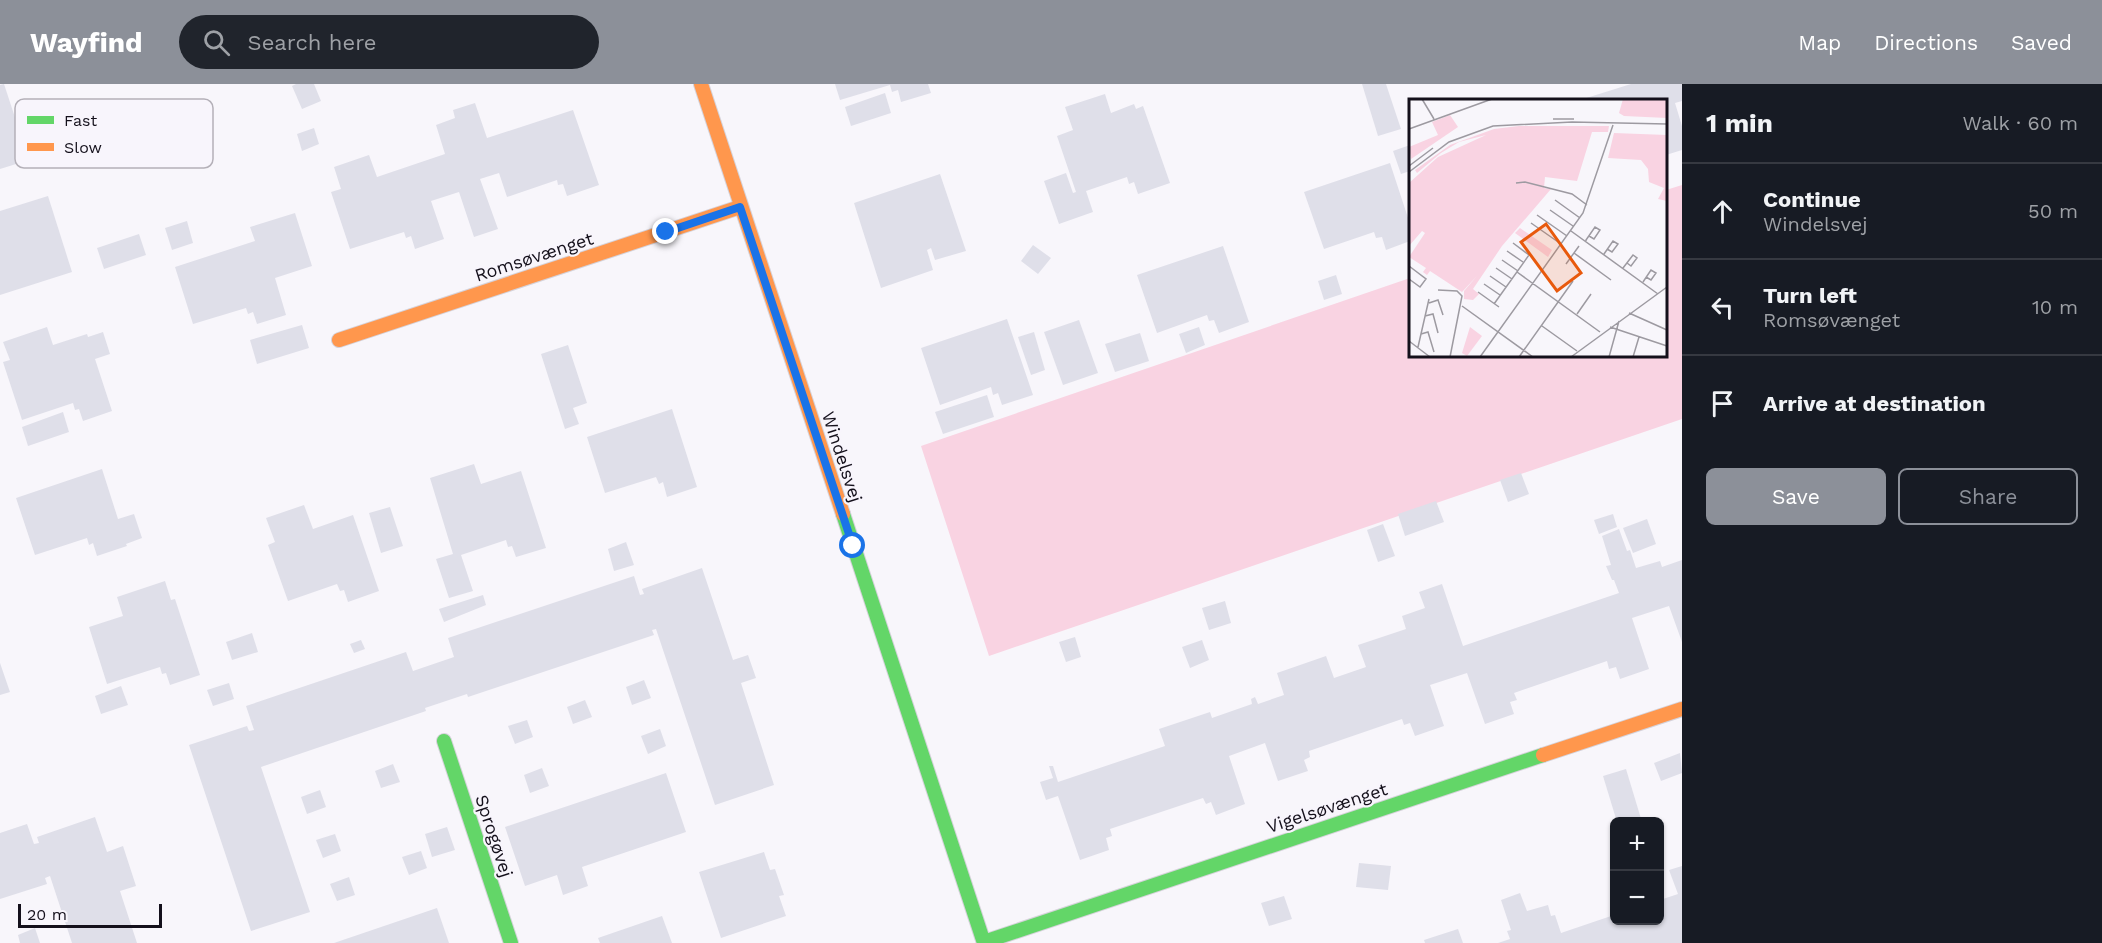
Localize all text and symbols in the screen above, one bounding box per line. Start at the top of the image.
search box [179,15,599,69]
text: Wayfind [30,26,143,59]
icon: search [200,26,233,59]
text: Search here [248,30,377,55]
text: Map [1798,30,1841,55]
text: Directions [1874,30,1978,55]
text: Saved [2011,30,2072,55]
legend [15,99,213,168]
inset map [1409,99,1667,357]
text: 1 min [1706,108,1773,138]
text: Fast [64,111,97,130]
text: Walk · 60 m [1963,111,2078,135]
text: Slow [64,138,102,157]
text: Continue [1763,187,1861,212]
icon: ahead [1706,195,1739,228]
text: 50 m [2028,199,2078,223]
text: Windelsvej [1763,212,1868,236]
route end [652,218,678,244]
street label: Romsøvænget [472,227,596,286]
text: Turn left [1763,283,1857,308]
icon: left [1706,291,1739,324]
text: 10 m [2032,295,2078,319]
text: Romsøvænget [1763,308,1900,332]
icon: arrive [1706,387,1739,420]
text: Arrive at destination [1763,391,1986,416]
street label: Windelsvej [818,409,867,505]
button: Save [1706,468,1886,525]
button: Share [1898,468,2078,525]
route start [839,532,865,558]
street label: Vigelsøvænget [1264,778,1390,837]
street label: Sprogøvej [471,792,518,880]
map controls [1610,817,1664,925]
button: + [1610,817,1664,871]
button: − [1610,871,1664,925]
scale bar [18,901,162,928]
text: 20 m [27,905,67,924]

